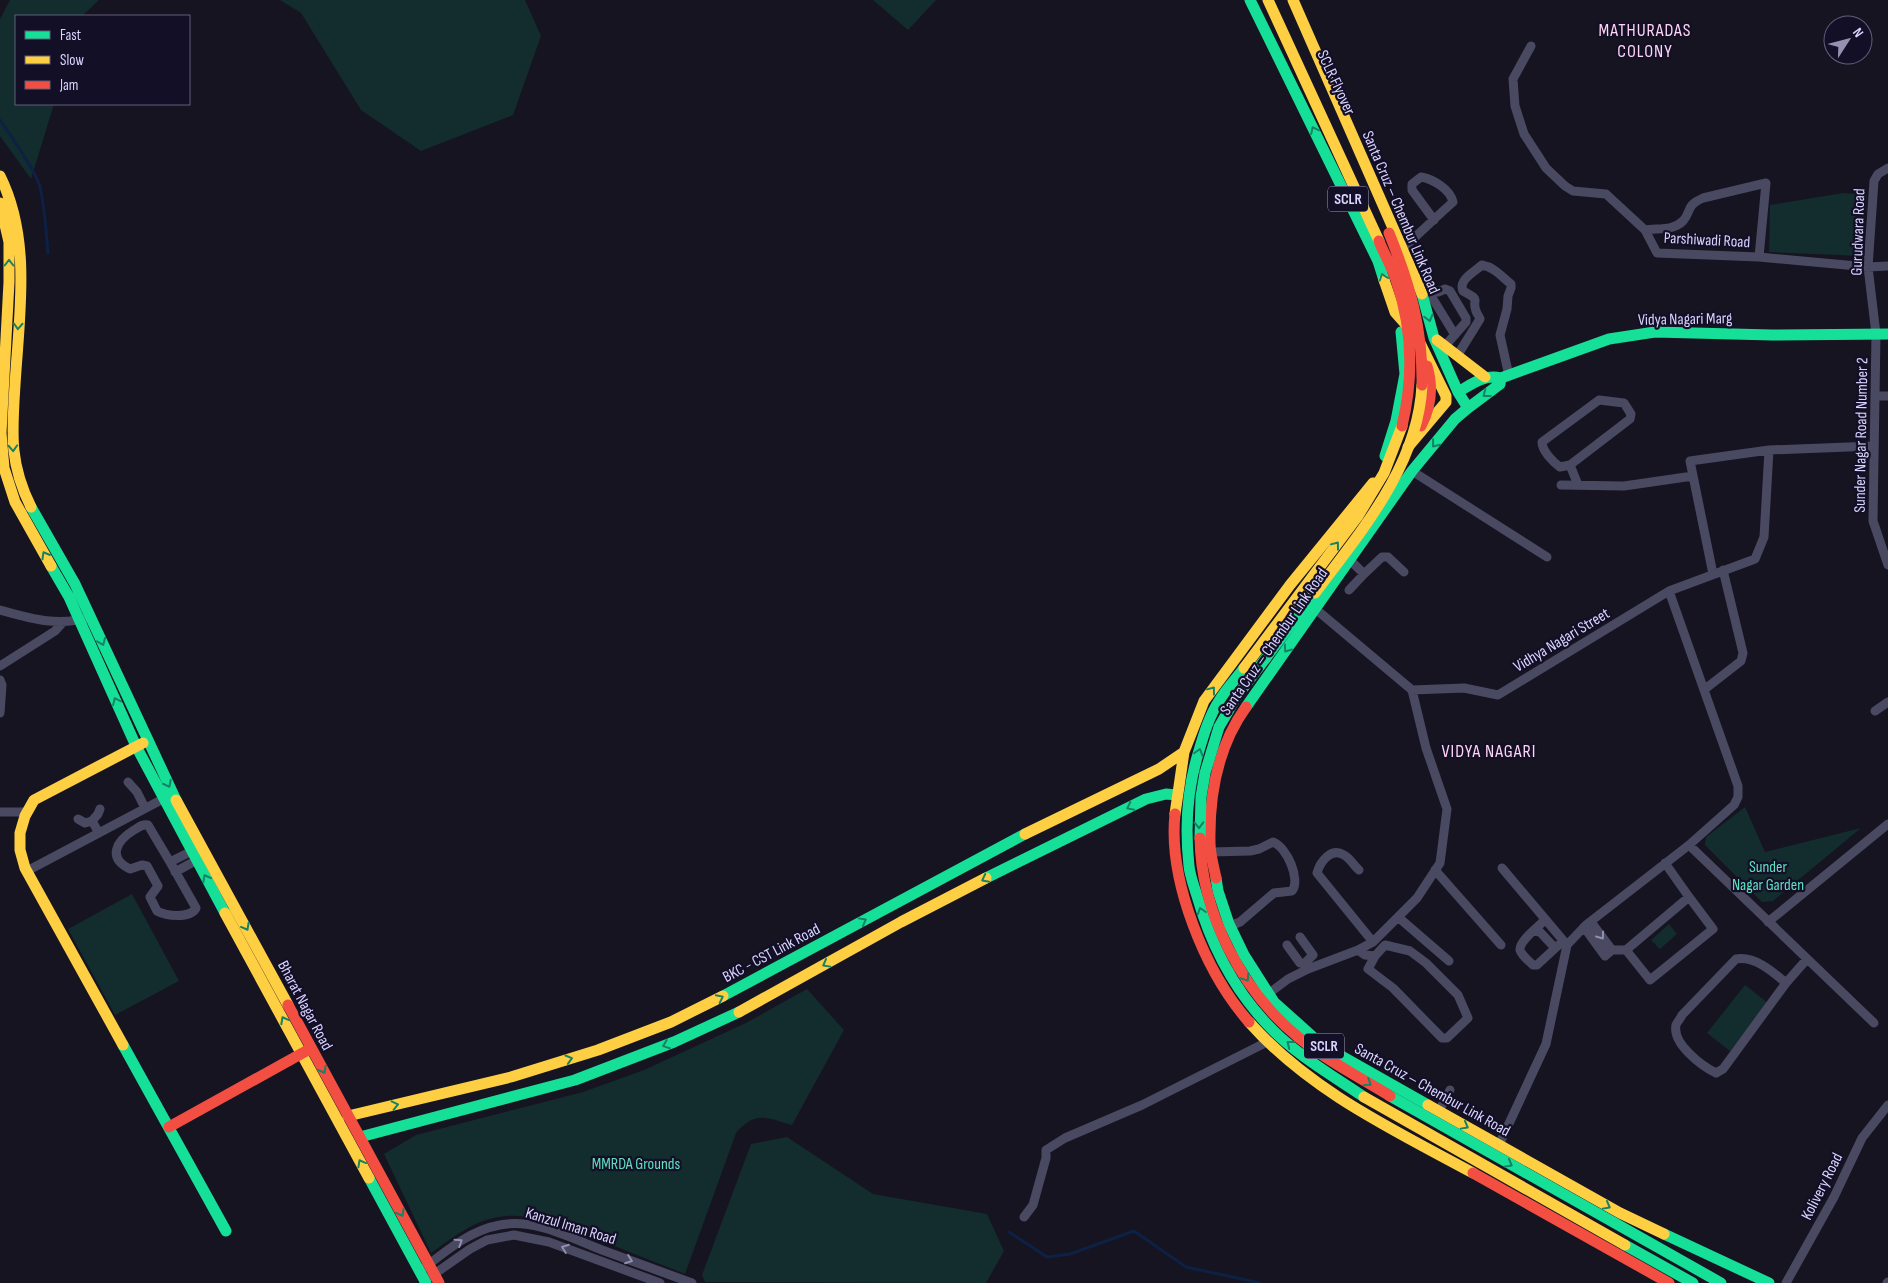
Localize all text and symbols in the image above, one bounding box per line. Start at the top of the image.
legend [15,15,190,105]
north arrow [1823,15,1873,65]
district label: MATHURADAS COLONY [1599,20,1691,62]
text: N [1849,25,1867,41]
text: Fast [60,26,82,45]
street label: SCLR Flyover [1312,47,1359,118]
text: Slow [60,51,84,70]
text: Jam [59,76,78,95]
one-way arrow [1310,126,1320,135]
street label: Santa Cruz – Chembur Link Road [1358,128,1444,297]
road number: SCLR [1328,186,1368,212]
street label: Gurudwara Road [1847,188,1870,276]
street label: Parshiwadi Road [1663,229,1751,252]
one-way arrow [4,258,14,266]
one-way arrow [1379,273,1389,281]
street label: Vidya Nagari Marg [1638,309,1732,330]
one-way arrow [1423,313,1433,322]
one-way arrow [13,322,24,330]
street label: Sunder Nagar Road Number 2 [1851,357,1872,513]
one-way arrow [1483,389,1492,397]
one-way arrow [1432,438,1441,448]
one-way arrow [8,445,19,453]
one-way arrow [1330,541,1339,551]
one-way arrow [42,552,52,561]
street label: Santa Cruz – Chembur Link Road [1216,565,1332,719]
street label: Vidhya Nagari Street [1510,604,1613,676]
one-way arrow [96,637,106,646]
one-way arrow [1284,643,1293,653]
one-way arrow [1206,686,1215,696]
one-way arrow [112,697,122,706]
district label: VIDYA NAGARI [1442,741,1536,762]
one-way arrow [1193,748,1203,756]
one-way arrow [162,779,172,788]
one-way arrow [1127,801,1136,811]
one-way arrow [1194,822,1204,829]
park label: Sunder Nagar Garden [1732,858,1804,895]
one-way arrow [981,873,990,883]
one-way arrow [202,874,212,883]
one-way arrow [1197,908,1207,916]
one-way arrow [858,917,867,927]
street label: BKC - CST Link Road [720,920,824,987]
one-way arrow [240,922,250,931]
one-way arrow [1595,930,1604,940]
street label: Bharat Nagar Road [273,958,336,1054]
one-way arrow [823,958,832,968]
one-way arrow [1239,973,1249,982]
one-way arrow [715,994,724,1004]
one-way arrow [280,1017,290,1026]
road number: SCLR [1304,1034,1344,1058]
one-way arrow [662,1039,671,1049]
street label: Santa Cruz – Chembur Link Road [1351,1040,1513,1141]
one-way arrow [1287,1042,1296,1050]
one-way arrow [565,1055,573,1065]
one-way arrow [317,1065,327,1074]
one-way arrow [1362,1077,1371,1086]
one-way arrow [391,1100,400,1111]
one-way arrow [1460,1120,1469,1130]
street label: Kolivery Road [1797,1150,1847,1223]
park label: MMRDA Grounds [592,1155,680,1174]
one-way arrow [1503,1157,1512,1167]
one-way arrow [357,1160,367,1169]
one-way arrow [1602,1199,1611,1209]
street label: Kanzul Iman Road [523,1204,618,1249]
one-way arrow [395,1208,405,1217]
one-way arrow [454,1239,463,1249]
one-way arrow [561,1244,570,1254]
one-way arrow [624,1254,633,1264]

